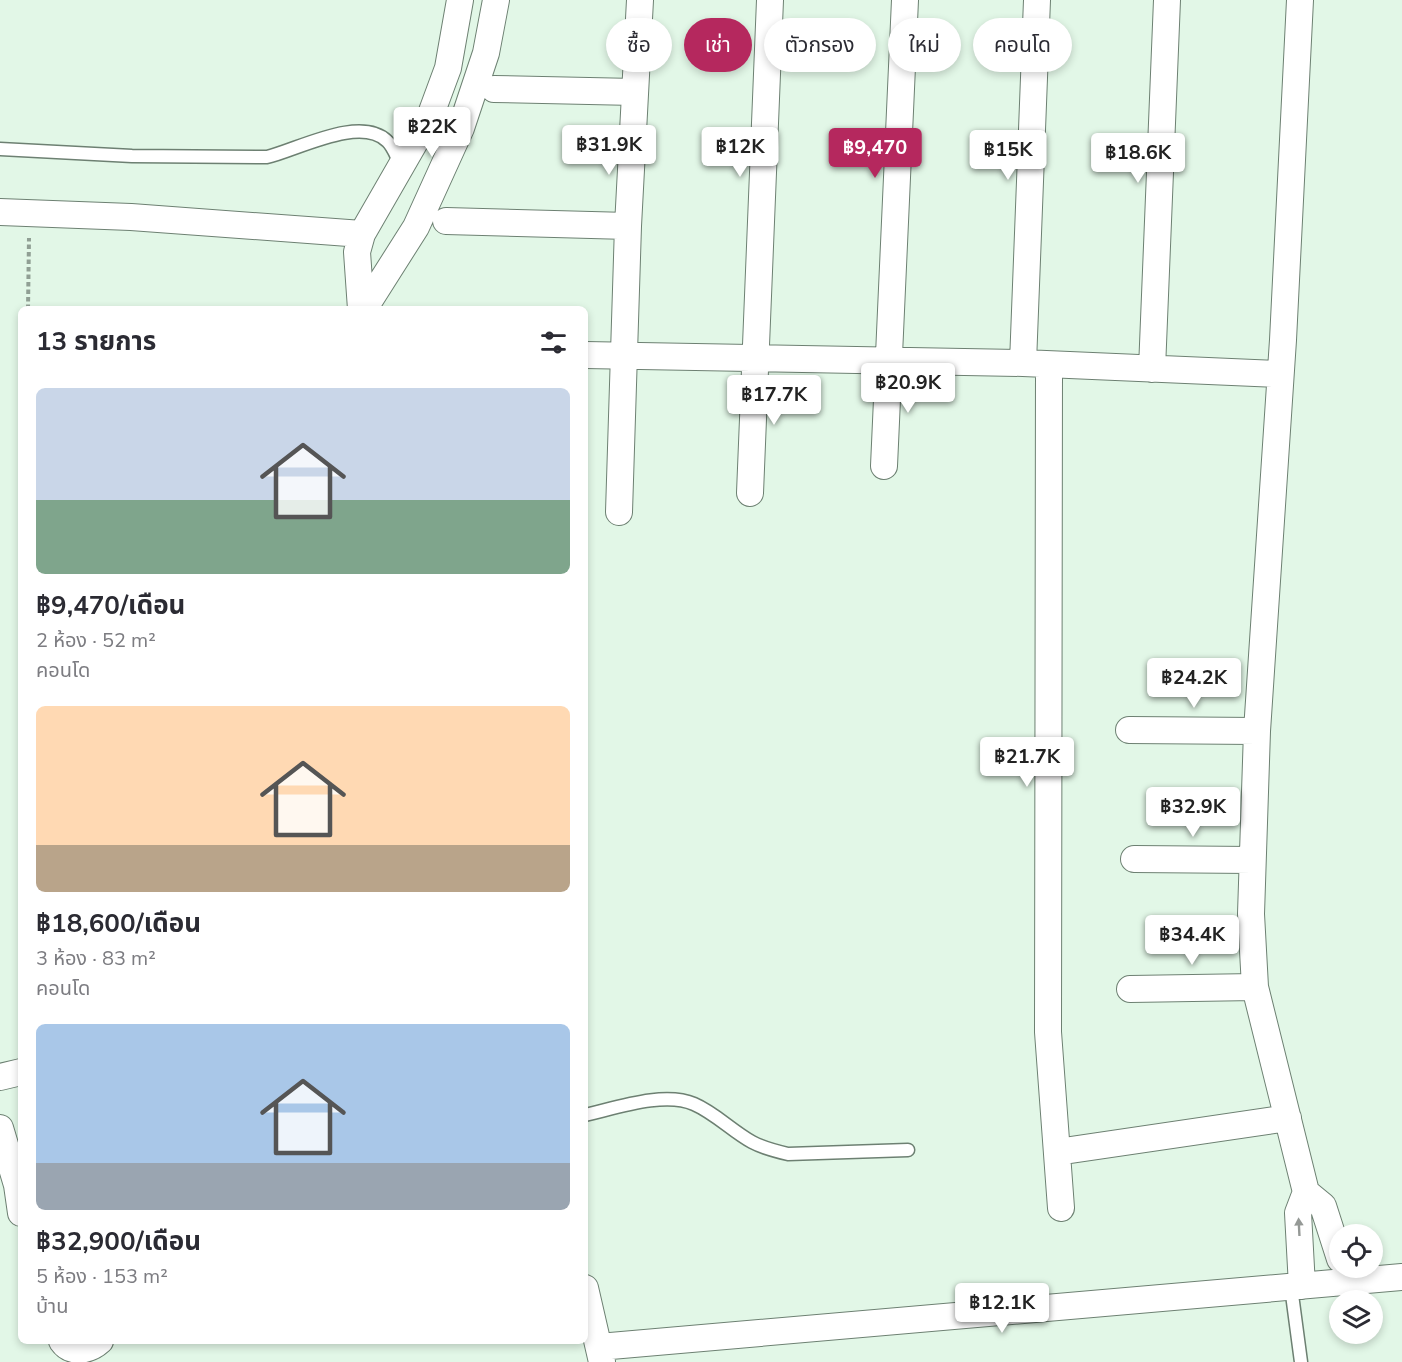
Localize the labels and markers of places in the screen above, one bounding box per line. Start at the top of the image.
pin: ฿22K [396,107,468,158]
pin: ฿31.9K [560,125,658,176]
pin: ฿12K [704,127,776,178]
pin: ฿9,470 [826,128,924,179]
pin: ฿15K [972,130,1044,181]
pin: ฿18.6K [1089,133,1187,184]
pin: ฿20.9K [859,363,957,414]
pin: ฿17.7K [725,375,823,426]
pin: ฿24.2K [1145,658,1243,709]
pin: ฿21.7K [978,737,1076,788]
pin: ฿32.9K [1144,787,1242,838]
pin: ฿34.4K [1143,915,1241,966]
pin: ฿12.1K [953,1283,1051,1334]

